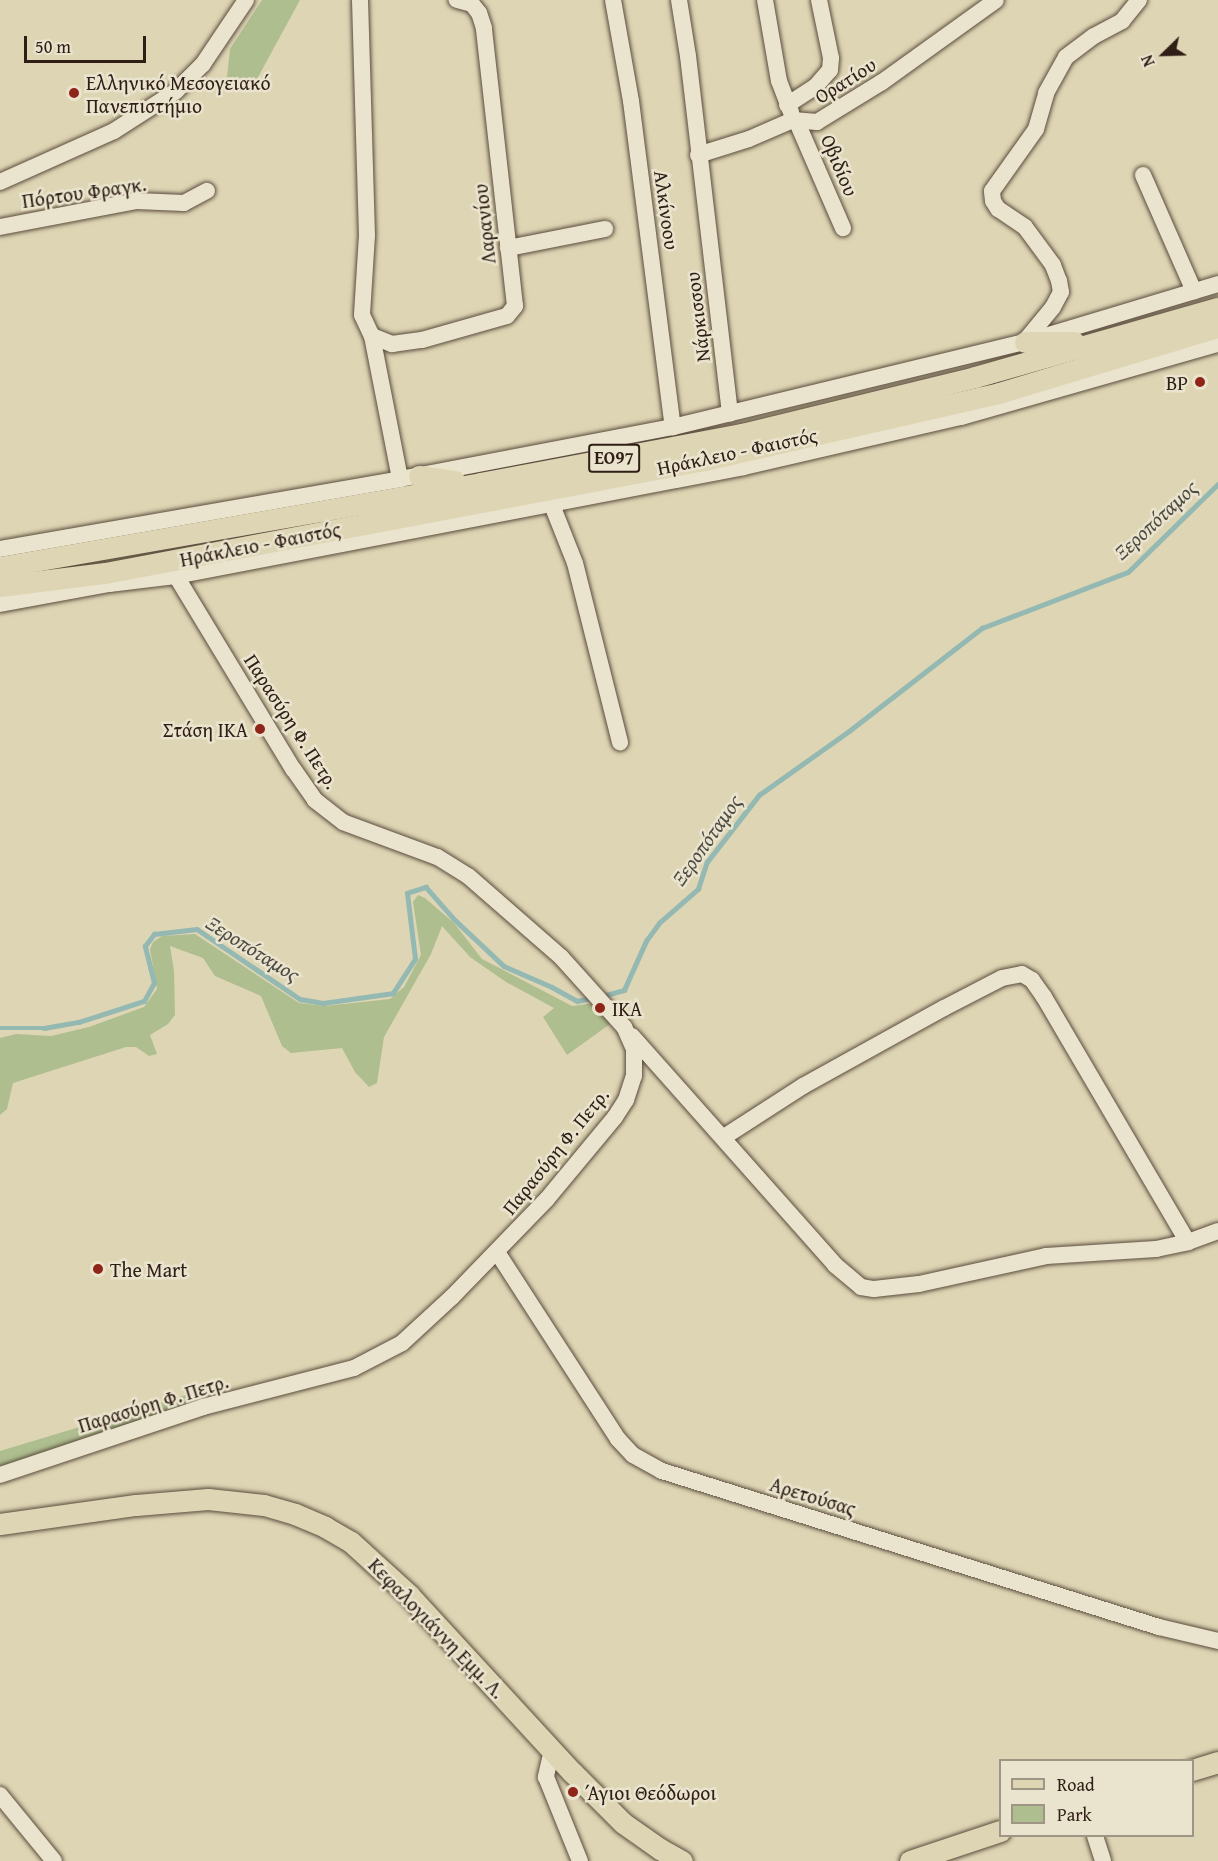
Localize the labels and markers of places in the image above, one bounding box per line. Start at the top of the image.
place label: Ελληνικό Μεσογειακό Πανεπιστήμιο [86,70,271,117]
marker: Ελληνικό Μεσογειακό Πανεπιστήμιο [67,86,81,100]
place label: BP [1166,370,1188,394]
marker: BP [1193,375,1207,389]
place label: Στάση ΙΚΑ [163,717,248,741]
marker: Στάση ΙΚΑ [253,722,267,736]
place label: IKA [612,996,642,1020]
marker: IKA [593,1001,607,1015]
place label: The Mart [110,1257,187,1281]
marker: The Mart [91,1262,105,1276]
place label: Άγιοι Θεόδωροι [585,1780,716,1804]
marker: Άγιοι Θεόδωροι [566,1785,580,1799]

